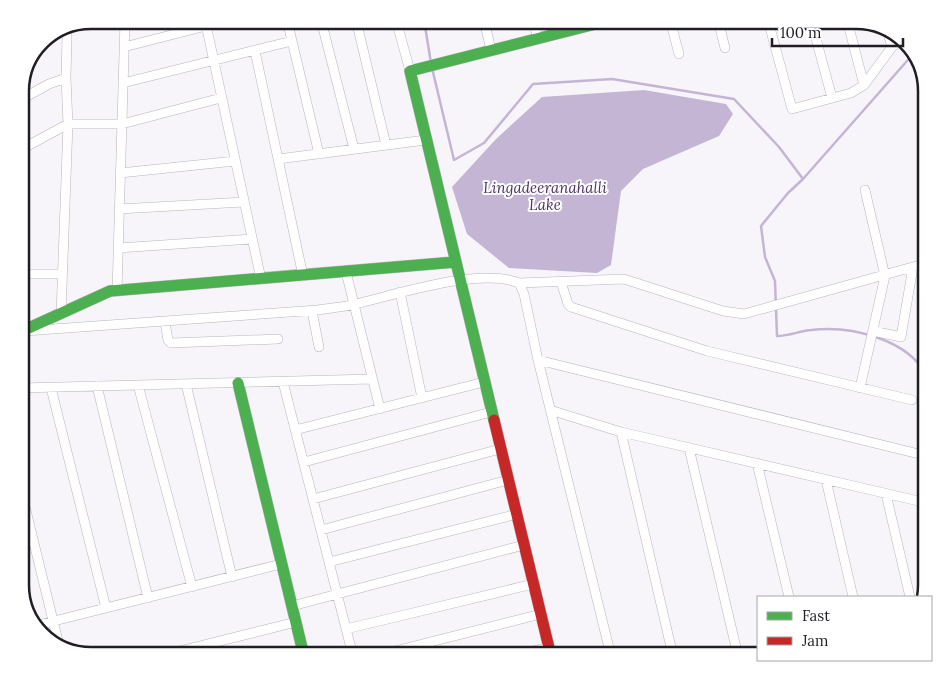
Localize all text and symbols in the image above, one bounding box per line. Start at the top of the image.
scale bar [772,15,903,47]
text: 100 m [780,23,821,42]
water label: Lingadeeranahalli Lake [483,178,607,214]
legend [757,596,932,661]
text: Fast [802,606,830,625]
text: Jam [801,631,829,650]

